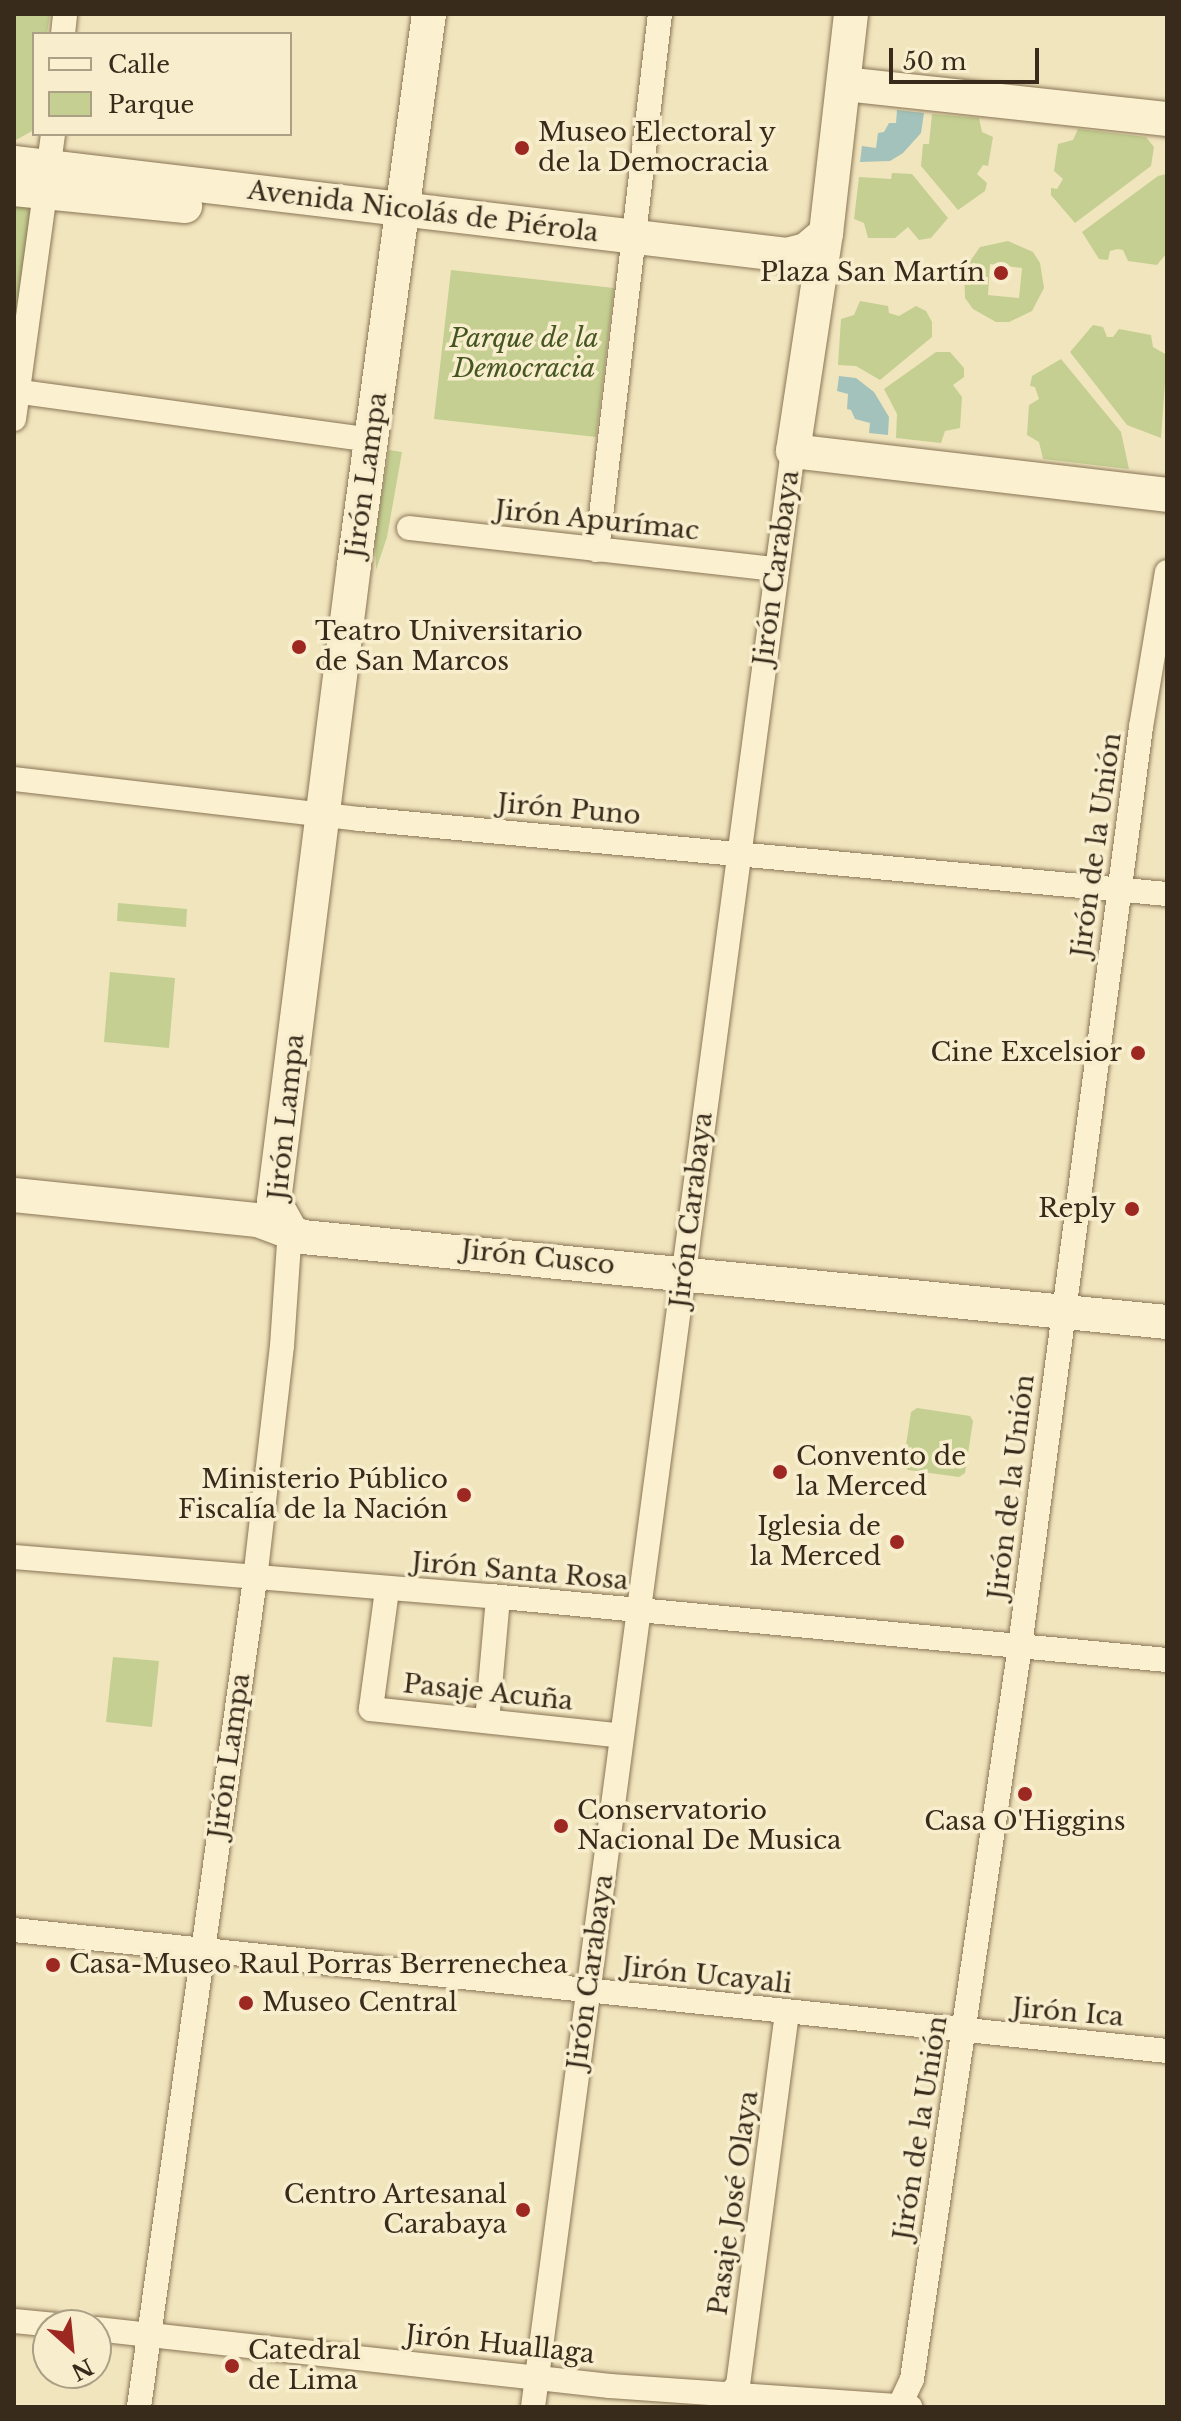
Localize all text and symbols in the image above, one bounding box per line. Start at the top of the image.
legend [32,32,292,136]
scale bar [893,32,1043,82]
text: 50 m [903,47,966,76]
text: Calle [108,50,170,79]
text: Parque [108,90,194,119]
place label: Museo Electoral y de la Democracia [538,117,777,178]
marker: Museo Electoral y de la Democracia [513,139,531,157]
street label: Avenida Nicolás de Piérola [246,175,600,249]
place label: Plaza San Martín [760,257,985,289]
marker: Plaza San Martín [992,264,1010,282]
park label: Parque de la Democracia [449,323,599,384]
street label: Jirón Lampa [340,390,394,560]
street label: Jirón Carabaya [748,468,806,668]
street label: Jirón Apurímac [493,495,701,547]
place label: Teatro Universitario de San Marcos [315,616,583,678]
marker: Teatro Universitario de San Marcos [290,638,308,656]
street label: Jirón de la Unión [1066,731,1128,959]
street label: Jirón Puno [496,788,642,832]
street label: Jirón Lampa [263,1033,311,1201]
place label: Cine Excelsior [931,1037,1122,1069]
marker: Cine Excelsior [1129,1044,1147,1062]
street label: Jirón Carabaya [665,1110,719,1310]
place label: Reply [1038,1193,1116,1225]
marker: Reply [1123,1200,1141,1218]
street label: Jirón Cusco [460,1234,616,1282]
street label: Jirón de la Unión [983,1373,1041,1601]
place label: Convento de la Merced [796,1441,966,1502]
marker: Convento de la Merced [771,1463,789,1481]
place label: Ministerio Público Fiscalía de la Nación [178,1464,448,1526]
marker: Ministerio Público Fiscalía de la Nación [455,1486,473,1504]
place label: Iglesia de la Merced [750,1511,881,1572]
marker: Iglesia de la Merced [888,1533,906,1551]
street label: Jirón Santa Rosa [410,1547,630,1597]
street label: Pasaje Acuña [401,1669,575,1717]
street label: Jirón Lampa [203,1671,257,1841]
marker: Casa O'Higgins [1016,1785,1034,1803]
place label: Conservatorio Nacional De Musica [577,1795,842,1856]
place label: Casa O'Higgins [924,1806,1126,1838]
marker: Conservatorio Nacional De Musica [552,1817,570,1835]
street label: Jirón Carabaya [562,1872,620,2072]
place label: Casa-Museo Raul Porras Berrenechea [69,1949,568,1981]
street label: Jirón Ucayali [621,1952,793,2000]
marker: Casa-Museo Raul Porras Berrenechea [44,1956,62,1974]
place label: Museo Central [262,1987,457,2019]
street label: Jirón Ica [1011,1993,1125,2033]
marker: Museo Central [237,1994,255,2012]
street label: Jirón de la Unión [888,2014,954,2242]
street label: Pasaje José Olaya [703,2089,765,2317]
place label: Centro Artesanal Carabaya [283,2179,507,2240]
marker: Centro Artesanal Carabaya [514,2201,532,2219]
north arrow [32,2309,112,2389]
street label: Jirón Huallaga [404,2320,596,2370]
place label: Catedral de Lima [248,2335,361,2396]
text: N [67,2352,98,2386]
marker: Catedral de Lima [223,2357,241,2375]

